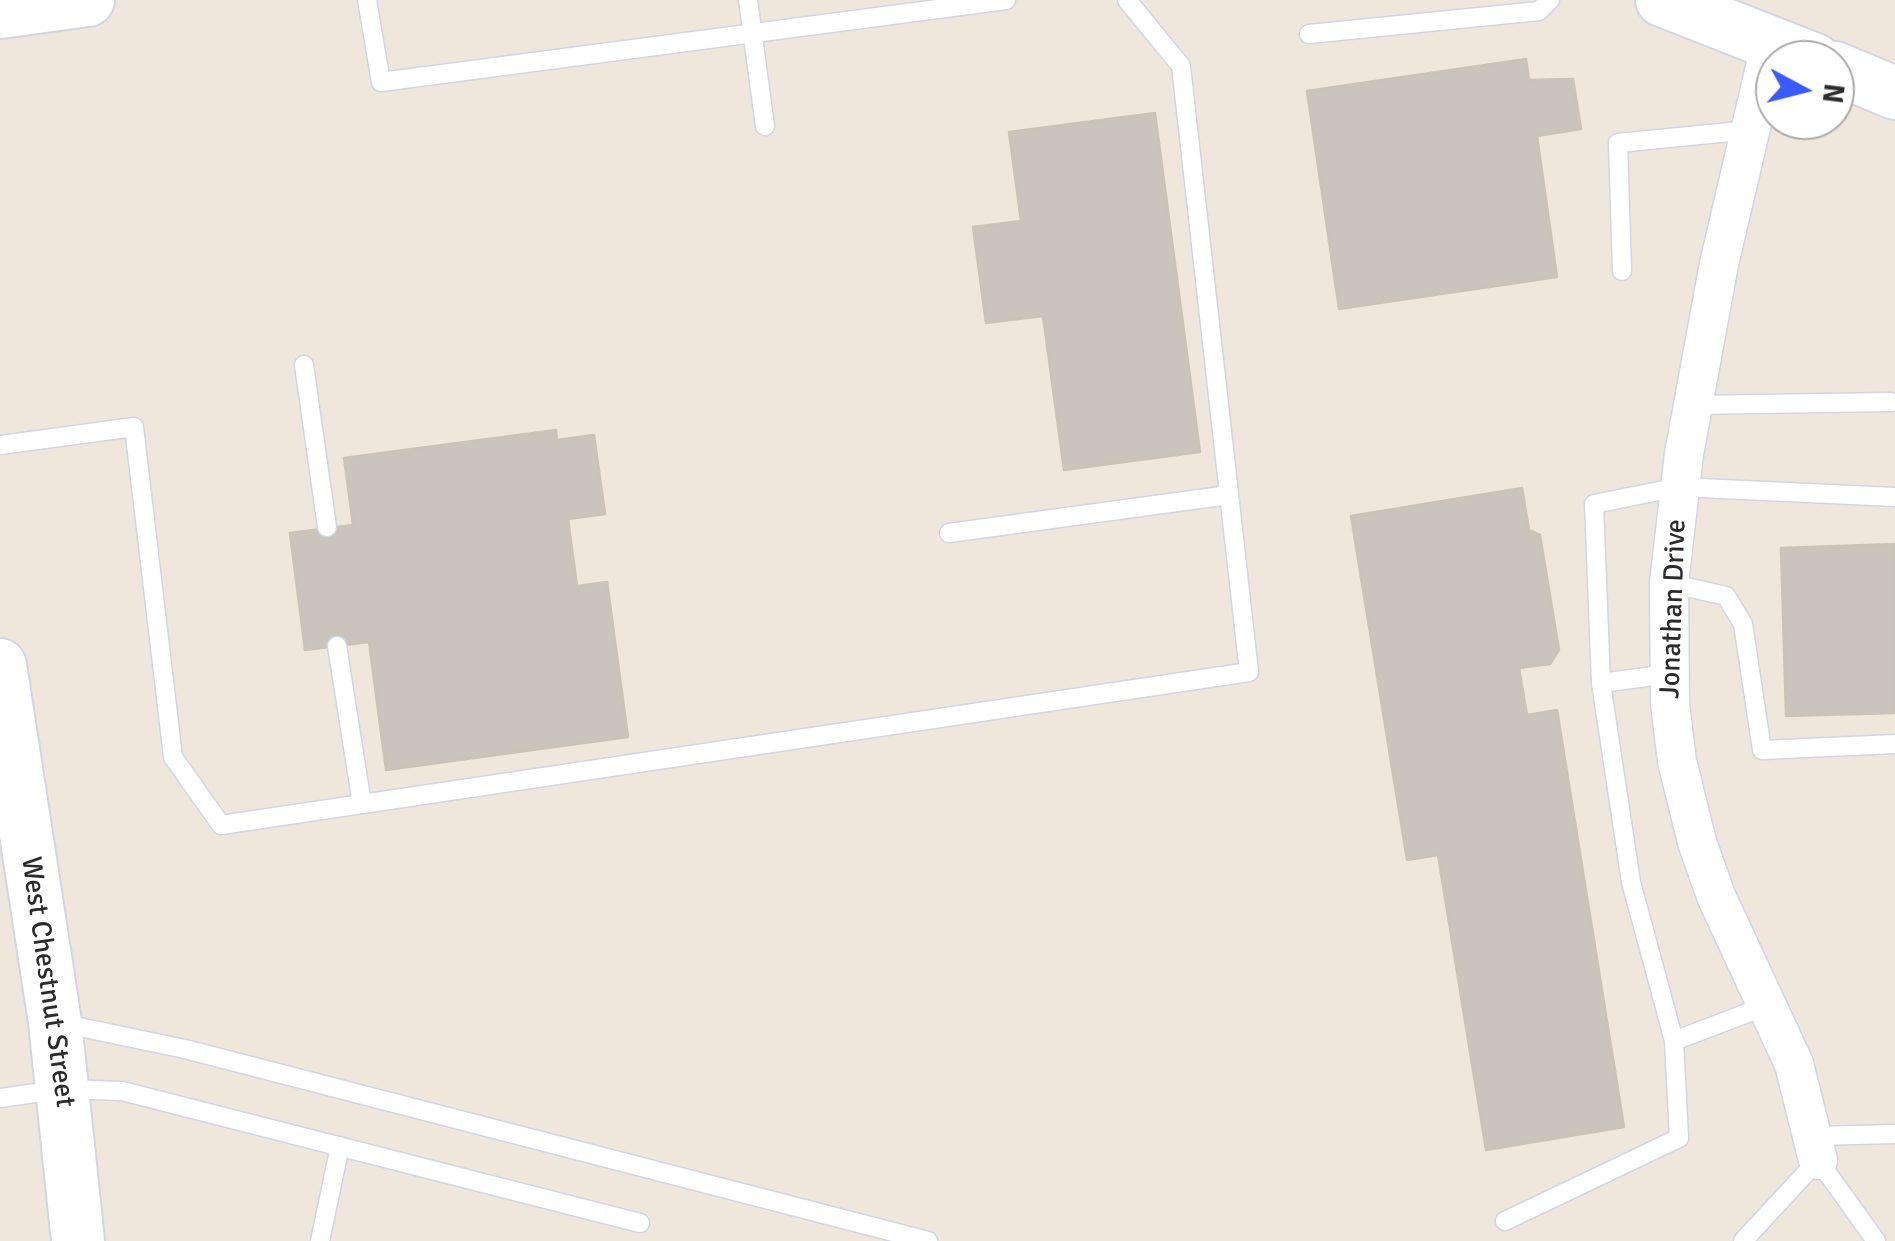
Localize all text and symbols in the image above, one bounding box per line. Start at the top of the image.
north arrow [1755,40,1855,140]
text: N [1815,82,1851,105]
street label: Jonathan Drive [1654,519,1694,699]
street label: West Chestnut Street [13,855,81,1109]

